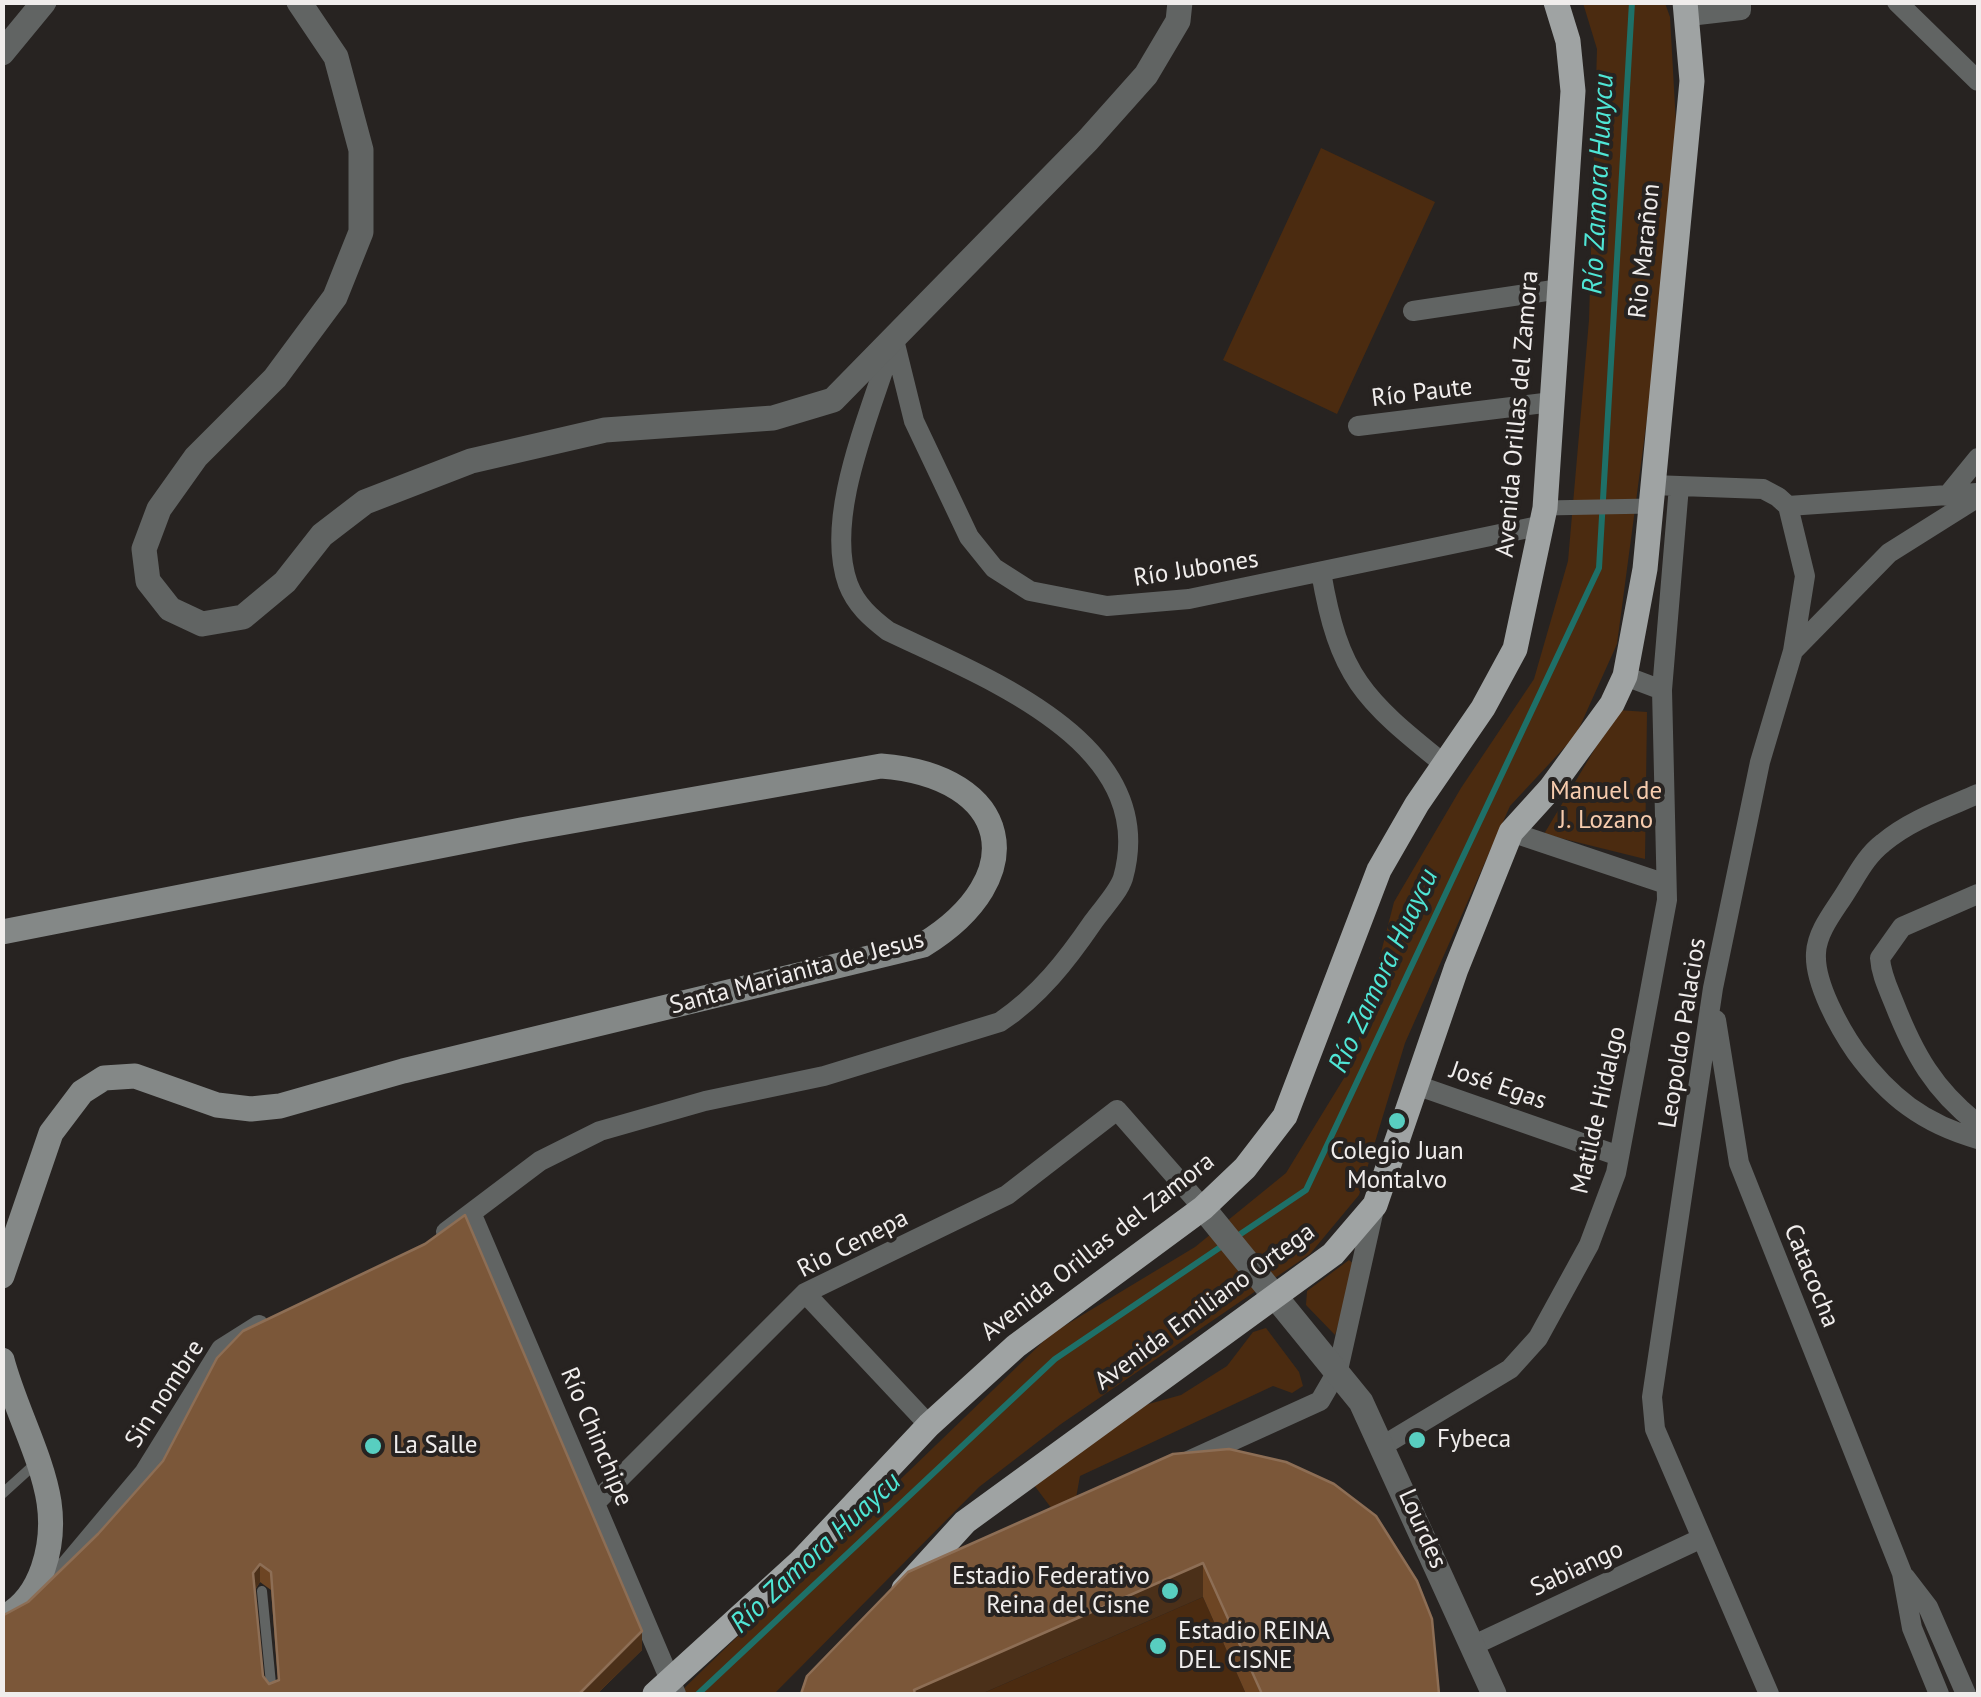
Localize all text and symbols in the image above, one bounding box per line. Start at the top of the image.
water label: Río Zamora Huaycu [1576,73,1622,295]
street label: Rio Marañon [1623,182,1667,320]
street label: Avenida Orillas del Zamora [1491,269,1545,559]
street label: Río Paute [1370,372,1474,414]
street label: Río Jubones [1131,544,1261,594]
park label: Manuel de J. Lozano [1550,777,1662,836]
water label: Río Zamora Huaycu [1322,864,1446,1078]
street label: Santa Marianita de Jesus [667,925,927,1021]
street label: Leopoldo Palacios [1653,936,1713,1130]
street label: Matilde Hidalgo [1565,1023,1633,1197]
street label: José Egas [1446,1055,1550,1117]
marker: Colegio Juan Montalvo [1386,1110,1408,1132]
place label: Colegio Juan Montalvo [1330,1137,1464,1196]
street label: Avenida Orillas del Zamora [975,1147,1221,1347]
street label: Rio Cenepa [793,1203,913,1285]
street label: Avenida Emiliano Ortega [1089,1217,1321,1397]
street label: Catacocha [1777,1220,1845,1332]
street label: Sin nombre [119,1335,211,1453]
street label: Río Chinchipe [553,1363,639,1511]
place label: Fybeca [1437,1425,1511,1455]
marker: Fybeca [1406,1429,1428,1451]
place label: La Salle [393,1431,477,1461]
marker: La Salle [362,1435,384,1457]
water label: Río Zamora Huaycu [724,1465,908,1641]
street label: Lourdes [1391,1485,1453,1573]
street label: Sabiango [1526,1535,1628,1603]
place label: Estadio Federativo Reina del Cisne [952,1562,1150,1621]
marker: Estadio Federativo Reina del Cisne [1159,1580,1181,1602]
place label: Estadio REINA DEL CISNE [1178,1617,1330,1676]
marker: Estadio REINA DEL CISNE [1147,1635,1169,1657]

